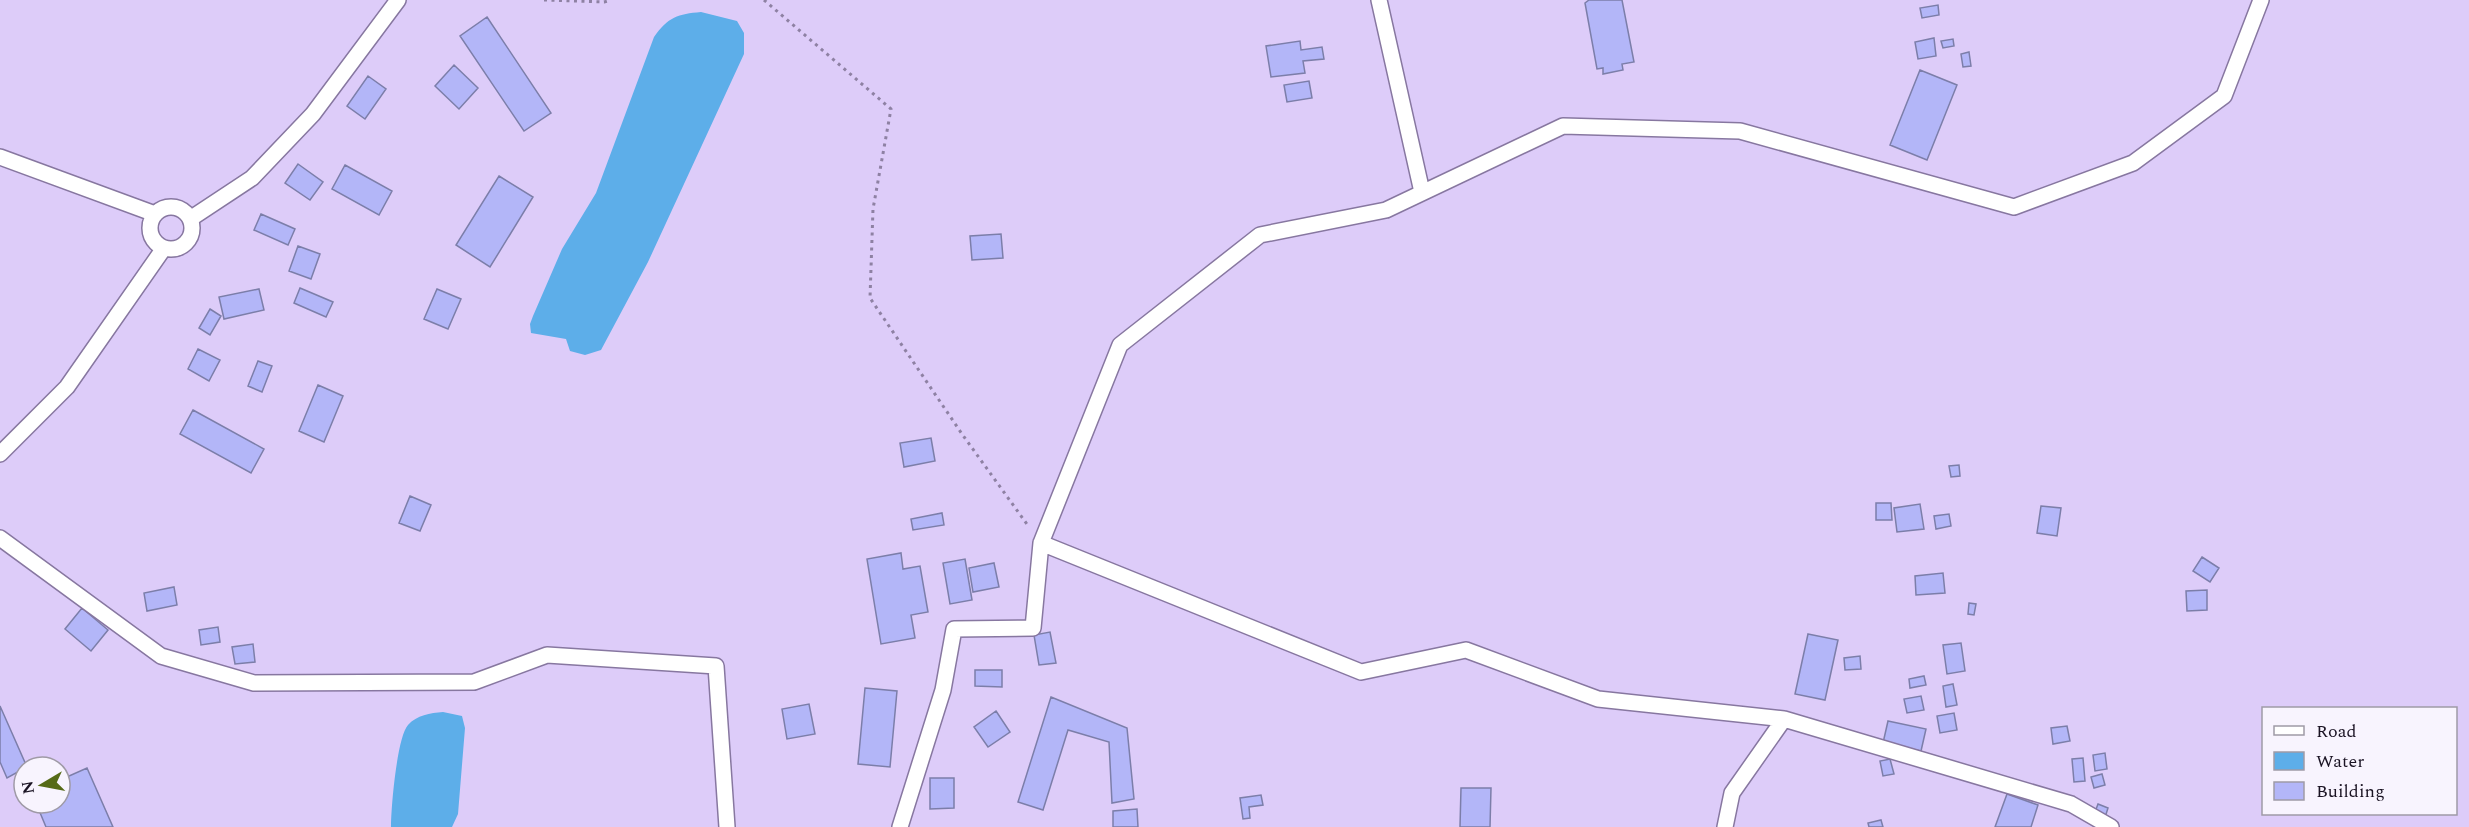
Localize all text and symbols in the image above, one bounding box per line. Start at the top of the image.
legend [2262,707,2457,815]
text: Road [2316,718,2357,745]
text: Water [2316,748,2364,775]
north arrow [12,755,72,815]
text: Building [2316,778,2385,805]
text: N [15,779,41,796]

